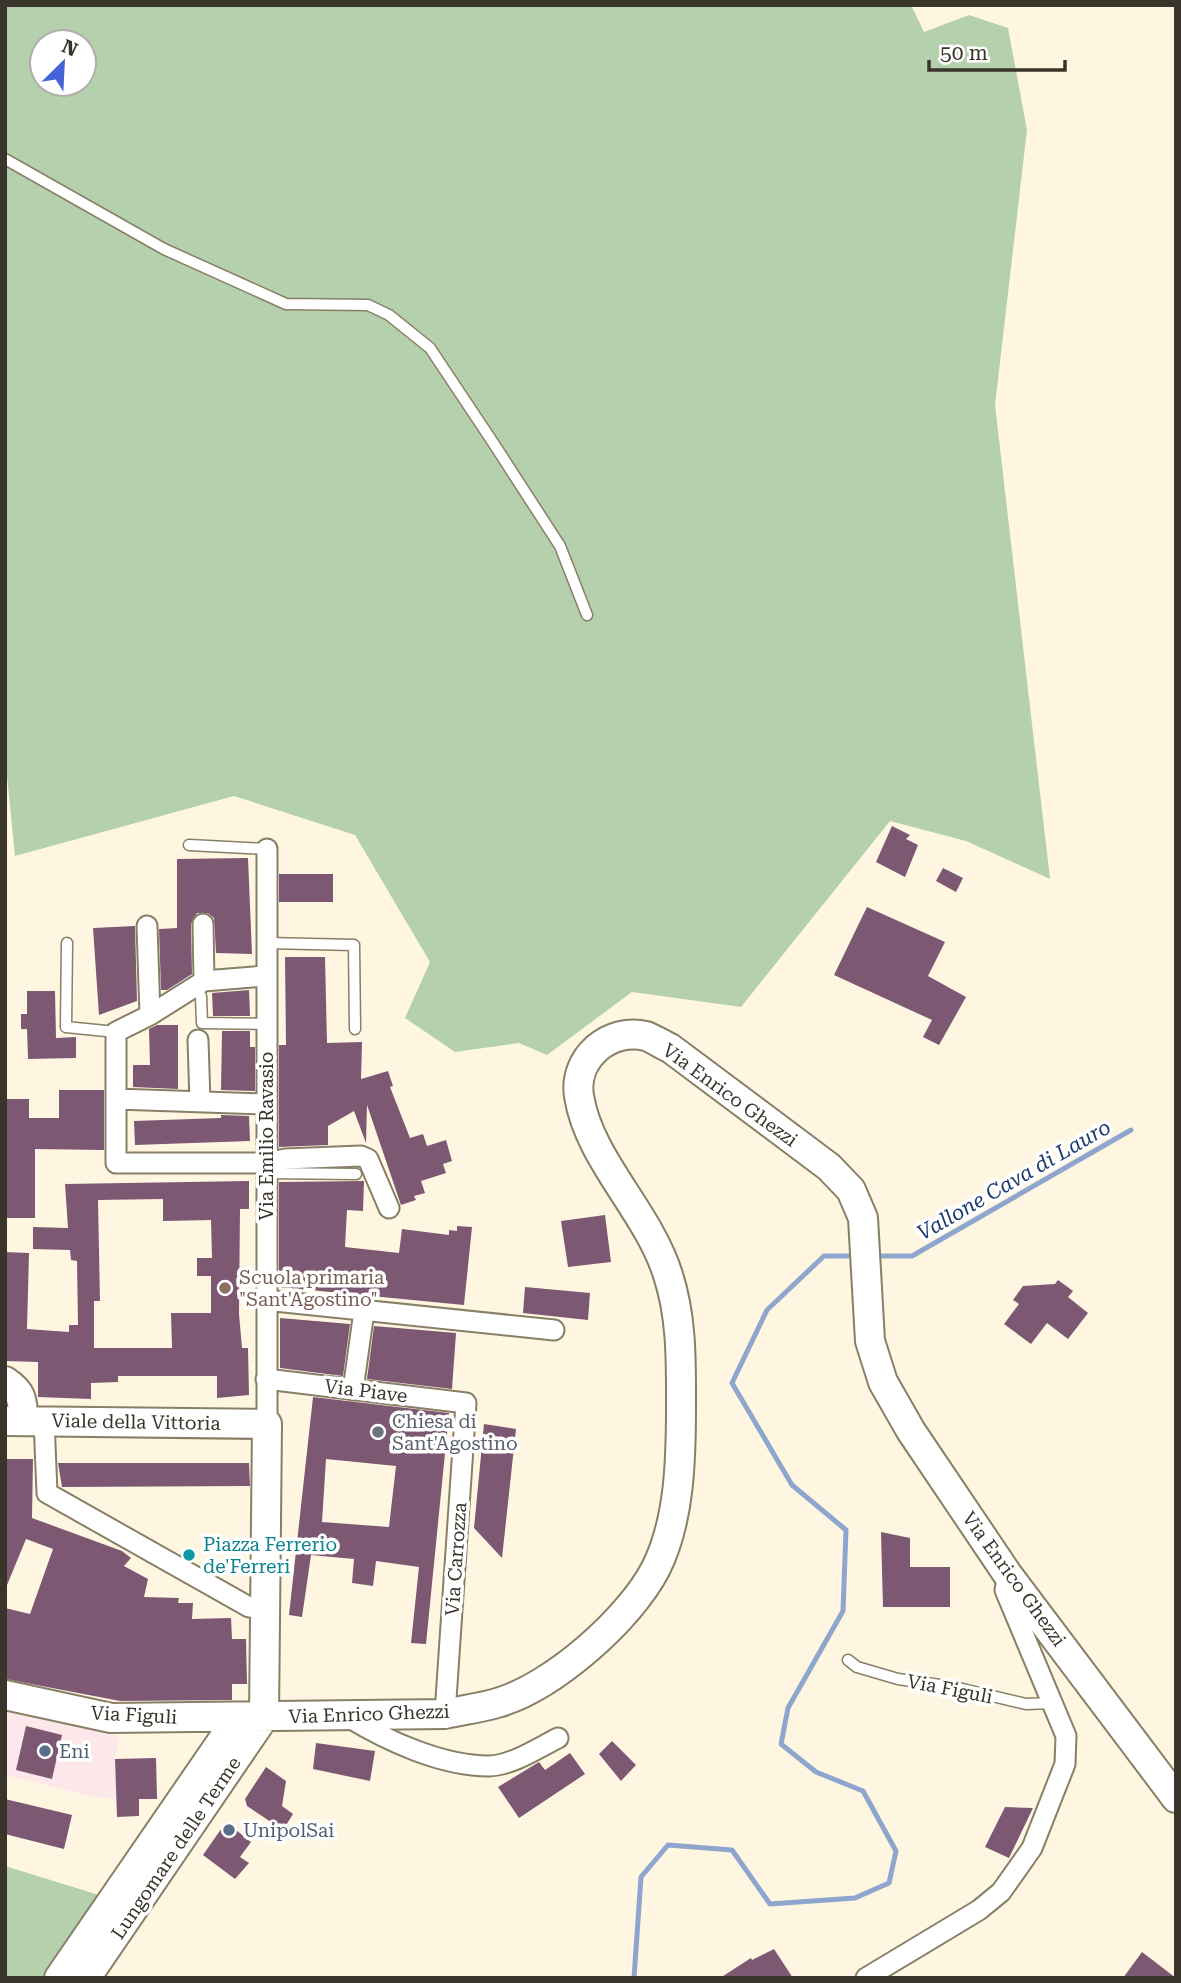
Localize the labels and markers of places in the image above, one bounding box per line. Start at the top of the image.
place label: Scuola primaria "Sant'Agostino" [239,1266,385,1311]
marker: Scuola primaria "Sant'Agostino" [217,1280,233,1296]
place label: Chiesa di Sant'Agostino [392,1410,518,1455]
marker: Chiesa di Sant'Agostino [370,1424,386,1440]
place label: Piazza Ferrerio de'Ferreri [203,1533,337,1578]
marker: Piazza Ferrerio de'Ferreri [181,1547,197,1563]
place label: Eni [59,1740,90,1763]
marker: Eni [37,1743,53,1759]
place label: UnipolSai [243,1819,334,1842]
marker: UnipolSai [221,1822,237,1838]

